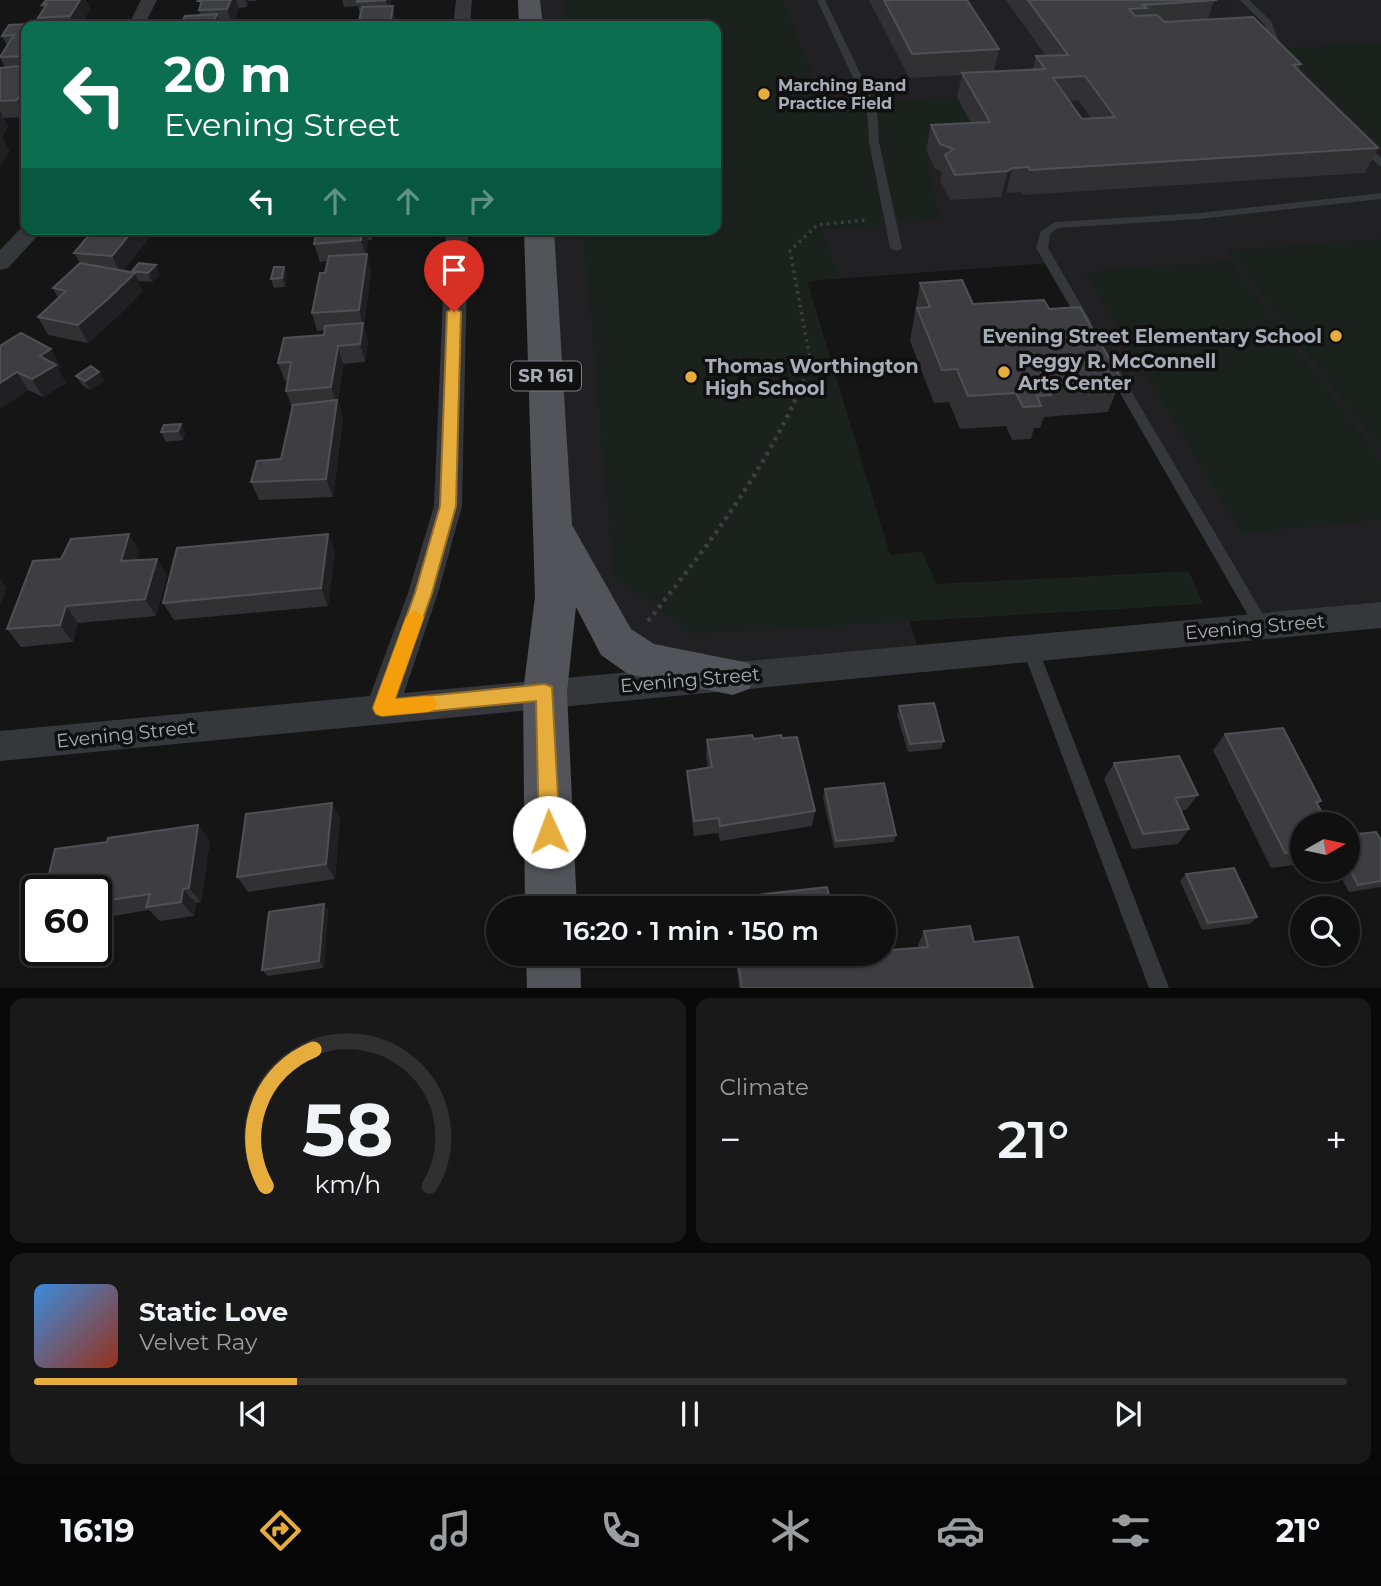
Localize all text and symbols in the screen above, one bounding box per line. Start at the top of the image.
text: 20 m [164,45,291,104]
icon: left [49,49,140,140]
place label: Marching Band Practice Field [778,76,906,113]
marker: Marching Band Practice Field [756,86,772,102]
text: Evening Street [164,105,400,144]
icon: left [243,182,281,220]
icon: ahead [316,182,354,220]
icon: ahead [389,182,427,220]
icon: right [462,182,500,220]
pin [424,240,484,312]
icon: arrive [435,251,473,289]
place label: Evening Street Elementary School [982,325,1322,348]
marker: Evening Street Elementary School [1328,328,1344,344]
place label: Peggy R. McConnell Arts Center [1017,350,1216,395]
place label: Thomas Worthington High School [705,355,919,400]
road number: SR 161 [511,362,581,390]
marker: Peggy R. McConnell Arts Center [996,364,1012,380]
marker: Thomas Worthington High School [683,369,699,385]
street label: Evening Street [1184,609,1326,645]
street label: Evening Street [619,662,761,698]
street label: Evening Street [55,715,197,753]
position arrow [512,795,586,869]
north arrow [1290,812,1360,882]
map controls [1290,812,1360,966]
speed limit sign: 60 [21,875,112,966]
button: search [1290,896,1360,966]
text: 16:20 · 1 min · 150 m [563,915,819,947]
text: Climate [720,1073,809,1101]
text: 58 [302,1087,393,1175]
text: 21° [997,1108,1069,1171]
text: − [720,1116,741,1163]
text: + [1325,1116,1347,1163]
text: km/h [314,1169,381,1199]
text: Static Love [139,1296,288,1328]
text: Velvet Ray [139,1328,257,1356]
icon: previous [234,1395,272,1433]
icon: pause [671,1395,709,1433]
icon: next [1109,1395,1147,1433]
icon: directions [256,1506,305,1555]
icon: music [426,1506,475,1555]
icon: phone [596,1506,645,1555]
icon: climate [766,1506,815,1555]
icon: car [936,1506,985,1555]
icon: filters [1106,1506,1155,1555]
text: 16:19 [60,1511,135,1550]
text: 21° [1276,1511,1320,1550]

